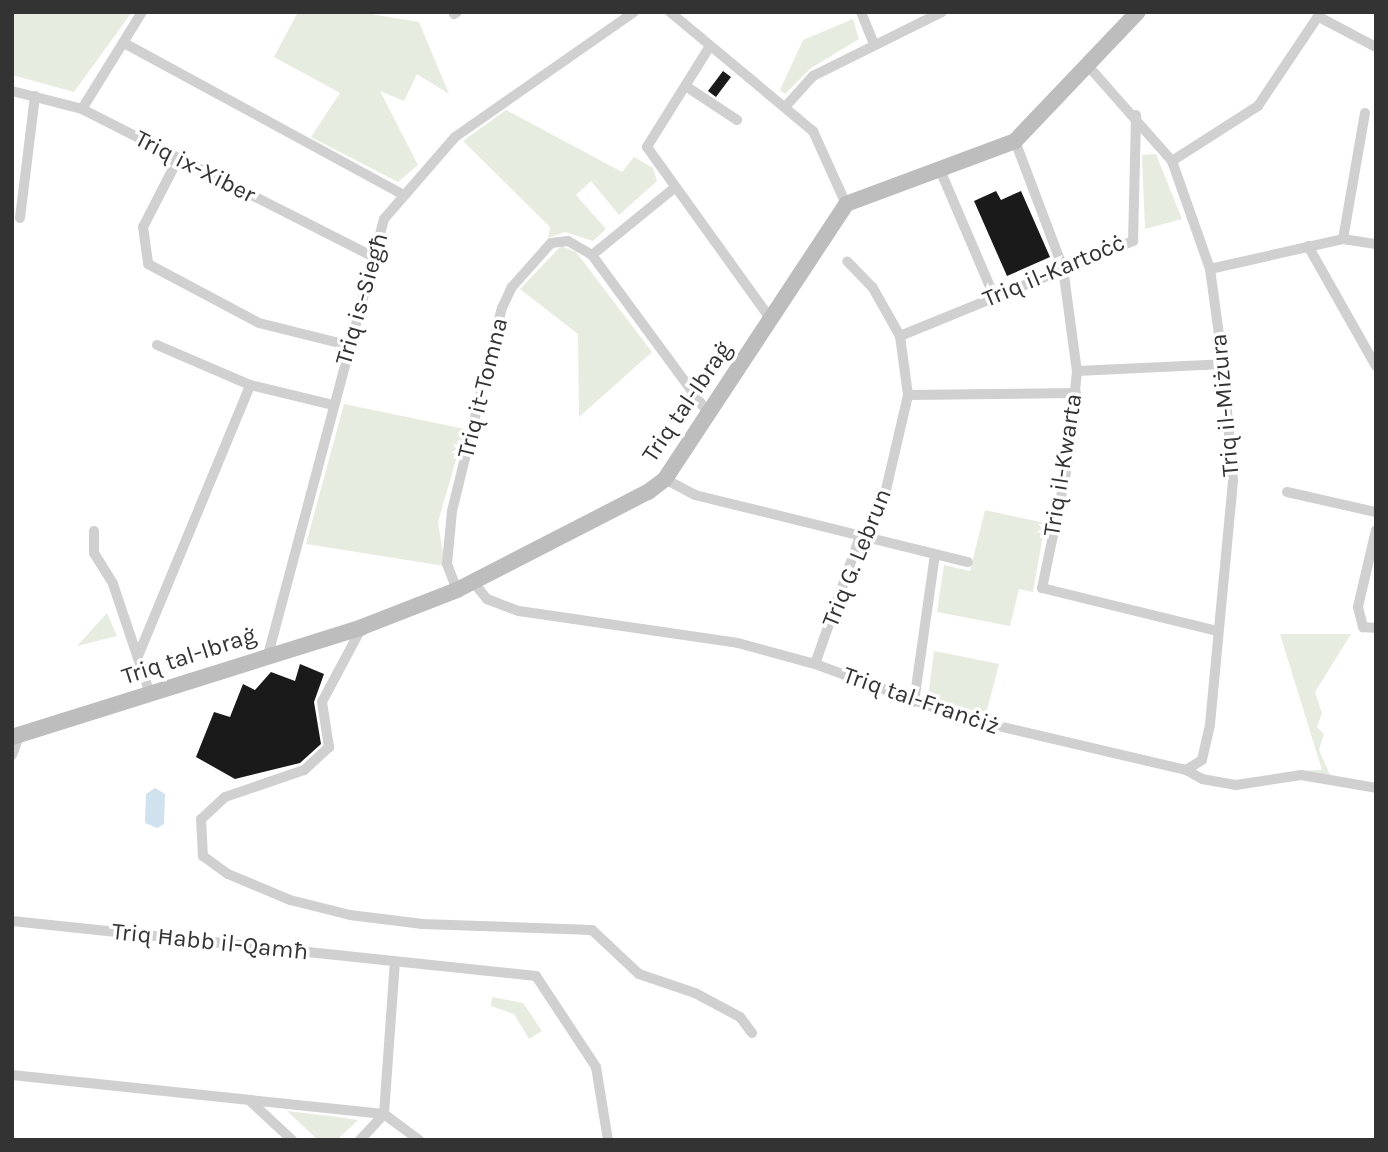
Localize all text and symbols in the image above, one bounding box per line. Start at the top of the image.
street label: Triq ix-Xiber [130,124,260,210]
street label: Triq il-Kartoċċ [979,228,1129,314]
street label: Triq is-Siegħ [329,230,395,368]
street label: Triq it-Tomna [452,315,514,461]
street label: Triq il-Miżura [1204,332,1246,478]
street label: Triq tal-Ibraġ [636,336,738,468]
street label: Triq il-Kwarta [1038,392,1088,538]
street label: Triq G. Lebrun [816,485,898,631]
street label: Triq tal-Ibraġ [118,621,260,691]
street label: Triq tal-Franċiż [839,661,1003,741]
street label: Triq Ħabb il-Qamħ [110,917,310,967]

